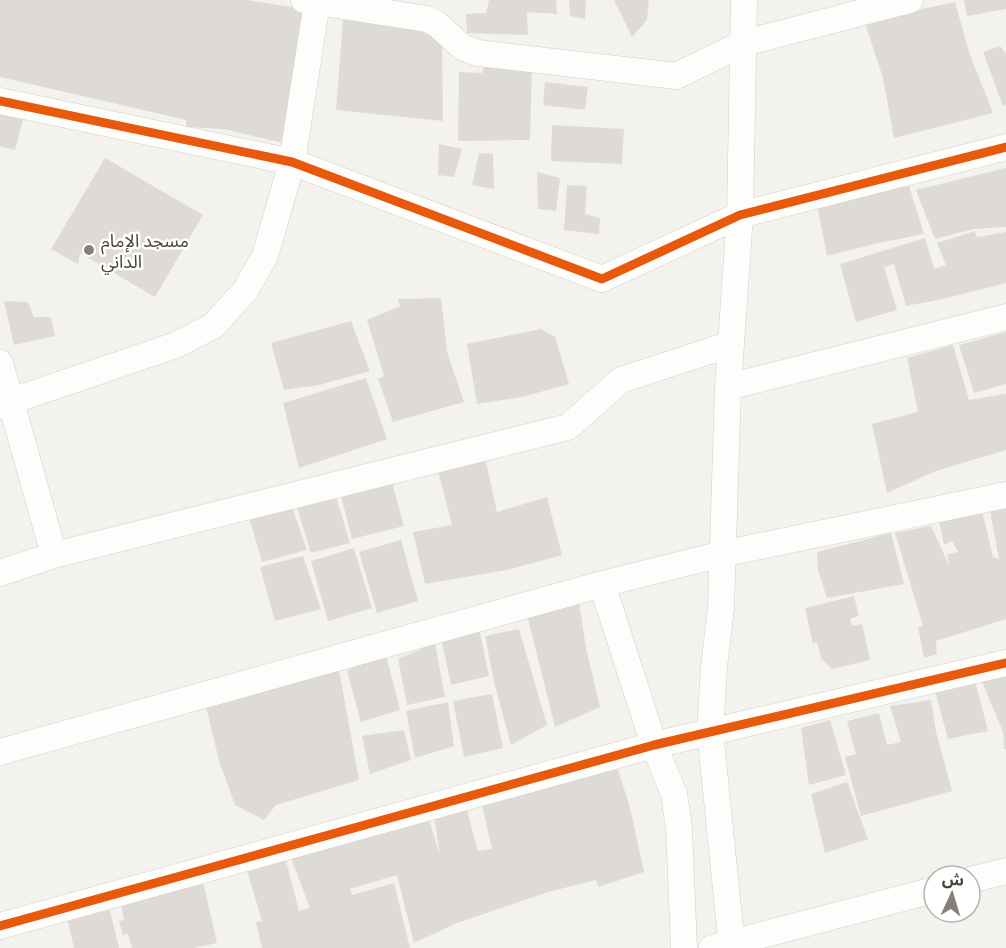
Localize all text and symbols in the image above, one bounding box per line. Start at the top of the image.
place label: مسجد الإمام الداني [101,228,189,275]
marker: مسجد الإمام الداني [82,243,96,257]
north arrow [922,864,982,924]
text: ش [941,867,965,891]

